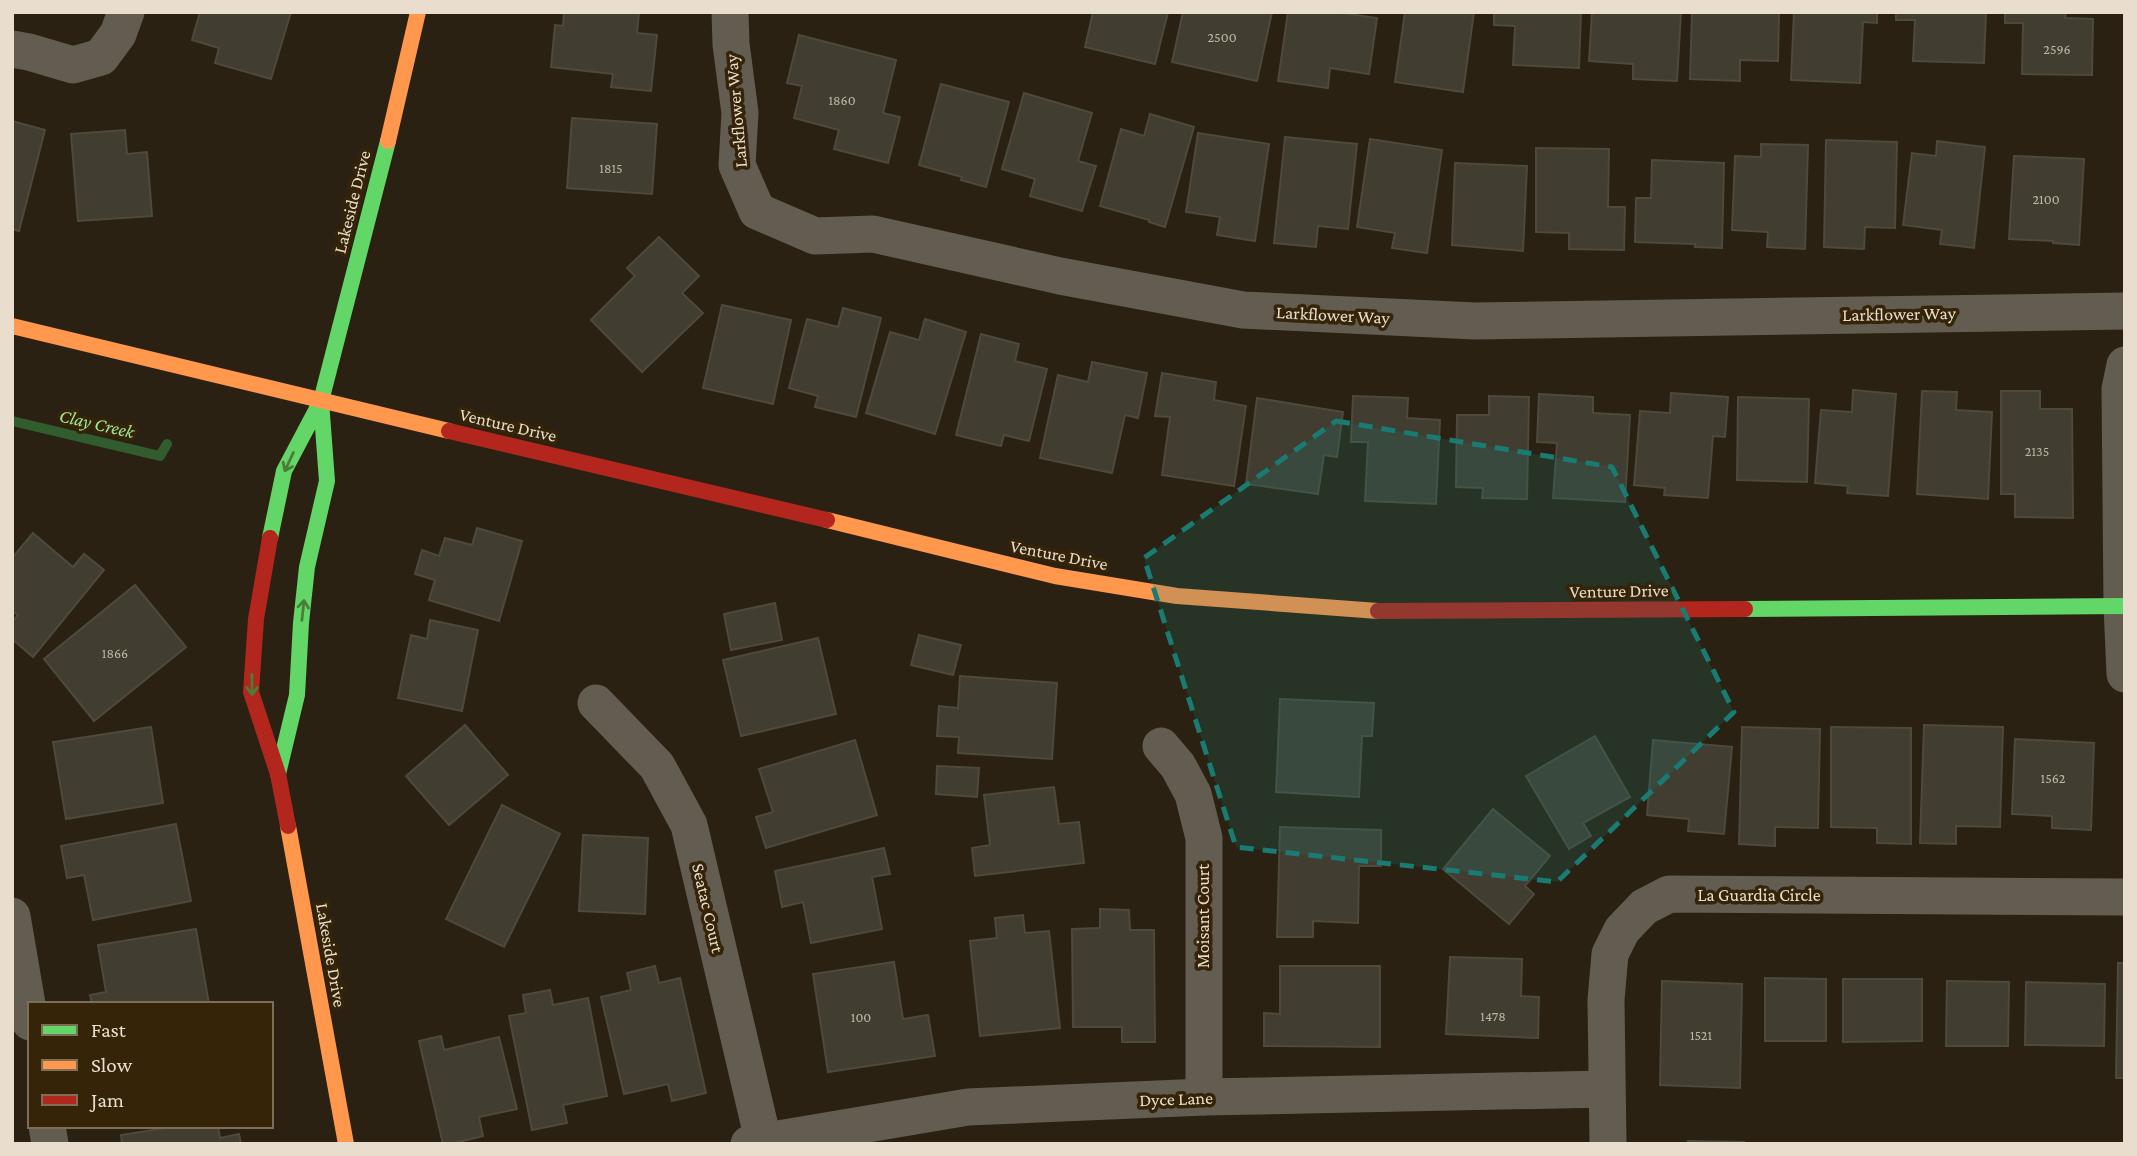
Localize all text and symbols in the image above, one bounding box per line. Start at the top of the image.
house number: 2500 [1207,29,1237,45]
house number: 2596 [2043,41,2071,57]
street label: Larkflower Way [721,53,751,169]
house number: 1860 [828,92,856,108]
street label: Lakeside Drive [330,148,374,256]
house number: 1815 [599,160,623,176]
house number: 2100 [2032,191,2060,207]
street label: Larkflower Way [1276,302,1391,328]
street label: Larkflower Way [1842,303,1957,325]
street label: Venture Drive [457,404,559,446]
water label: Clay Creek [57,405,137,442]
house number: 2135 [2025,443,2049,459]
one-way arrow [282,451,295,472]
street label: Venture Drive [1008,536,1110,574]
street label: Venture Drive [1569,580,1669,602]
one-way arrow [296,600,309,622]
house number: 1866 [102,645,128,661]
one-way arrow [245,673,259,696]
house number: 1562 [2041,770,2066,786]
street label: Seatac Court [688,861,728,956]
street label: Moisant Court [1193,863,1213,968]
street label: La Guardia Circle [1697,885,1821,905]
street label: Lakeside Drive [312,901,350,1009]
legend [28,1002,273,1128]
house number: 1478 [1480,1008,1506,1024]
house number: 100 [851,1009,871,1025]
text: Fast [91,1018,127,1042]
house number: 1521 [1690,1027,1712,1043]
text: Slow [91,1053,133,1077]
text: Jam [89,1088,124,1112]
street label: Dyce Lane [1139,1088,1213,1110]

